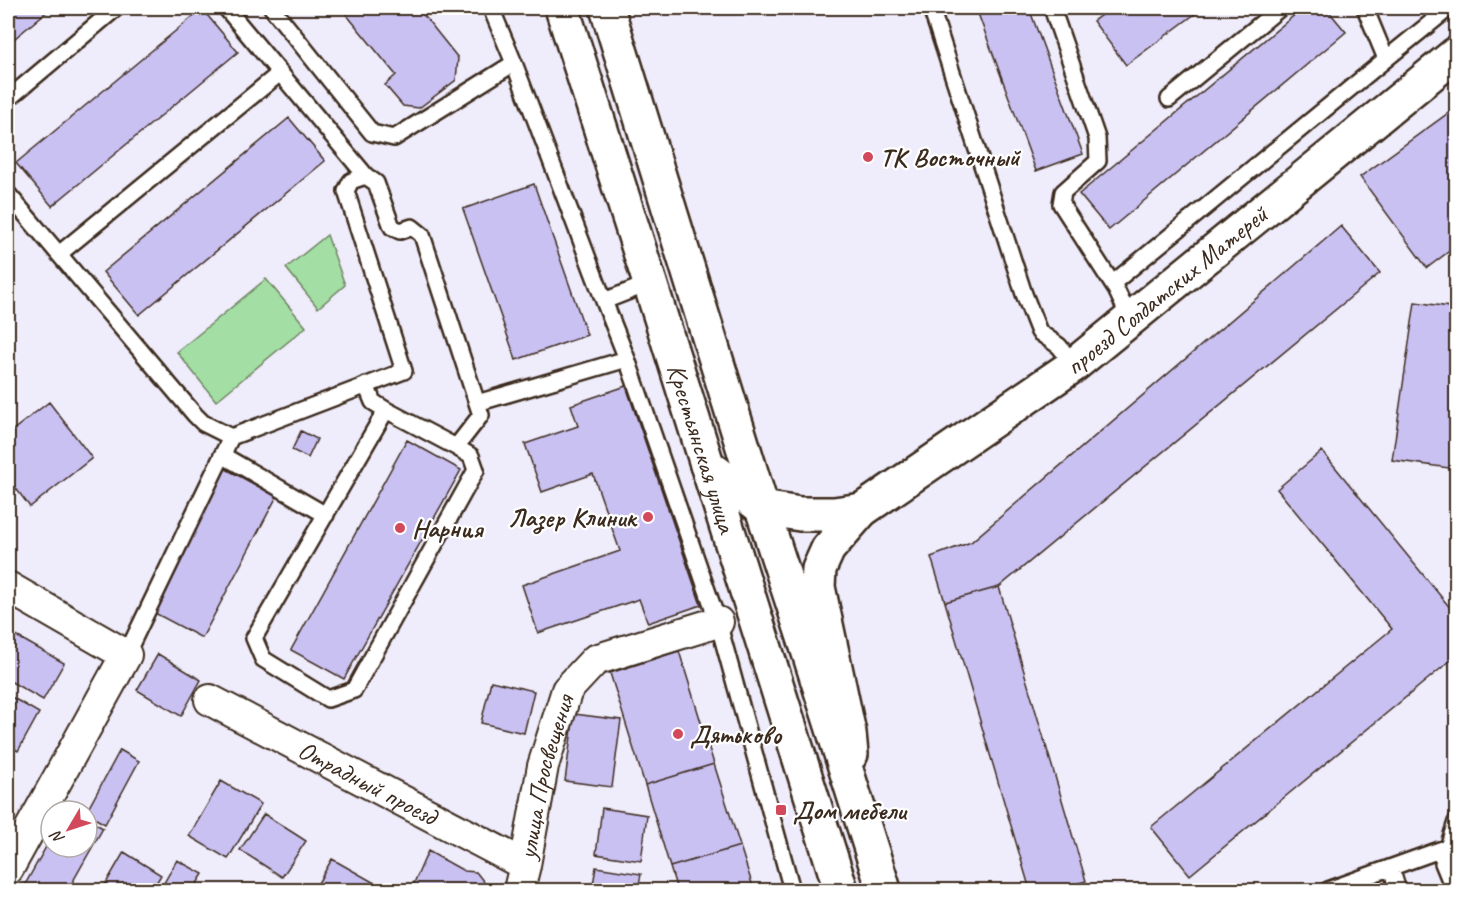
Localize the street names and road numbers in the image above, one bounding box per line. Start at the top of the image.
street label: проезд Солдатских Матерей [1059,196,1276,382]
street label: Крестьянская улица [660,360,745,539]
street label: улица Просвещения [510,689,581,864]
street label: Отрадный проезд [293,733,445,834]

